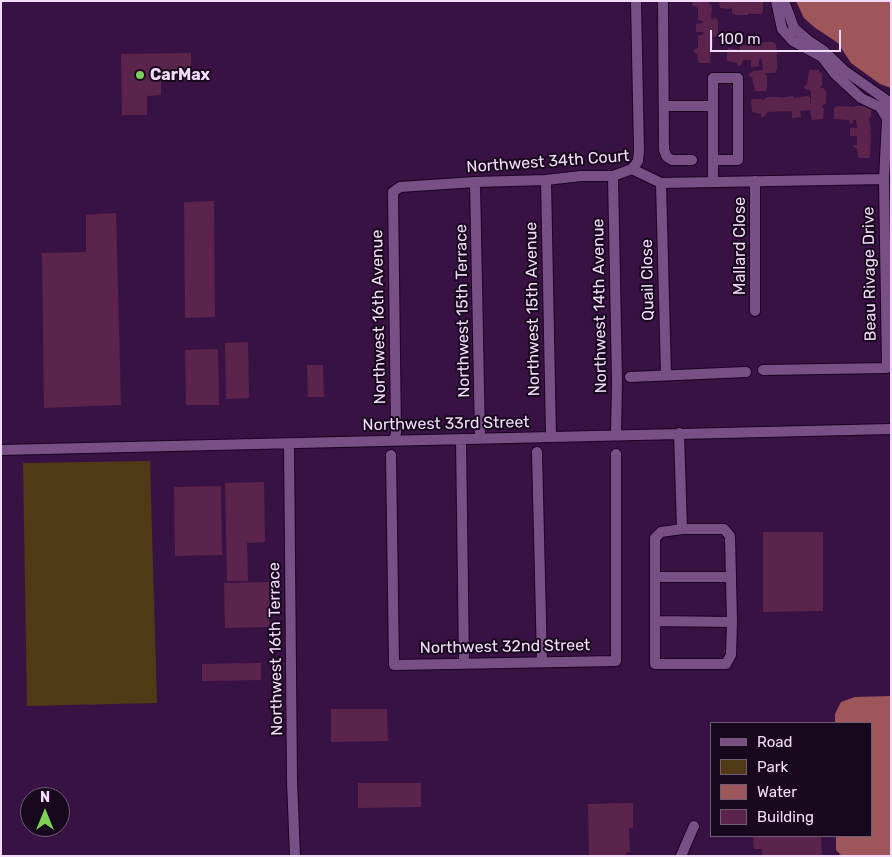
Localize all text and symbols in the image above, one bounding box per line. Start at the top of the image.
scale bar [712,20,843,52]
text: 100 m [718,30,760,48]
place label: CarMax [150,65,210,85]
marker: CarMax [134,69,146,81]
street label: Northwest 34th Court [466,147,630,177]
street label: Mallard Close [730,197,750,295]
street label: Beau Rivage Drive [859,206,881,342]
street label: Northwest 14th Avenue [589,218,611,394]
street label: Northwest 15th Avenue [522,222,544,396]
street label: Northwest 15th Terrace [452,224,474,398]
street label: Northwest 16th Avenue [368,230,390,404]
street label: Quail Close [638,239,658,321]
street label: Northwest 33rd Street [362,413,530,435]
street label: Northwest 16th Terrace [265,562,287,736]
street label: Northwest 32nd Street [420,636,590,658]
legend [710,722,872,837]
text: Road [757,733,793,751]
text: Park [757,758,788,776]
text: Water [757,783,797,801]
north arrow [20,787,70,837]
text: N [40,789,50,806]
text: Building [757,808,814,826]

